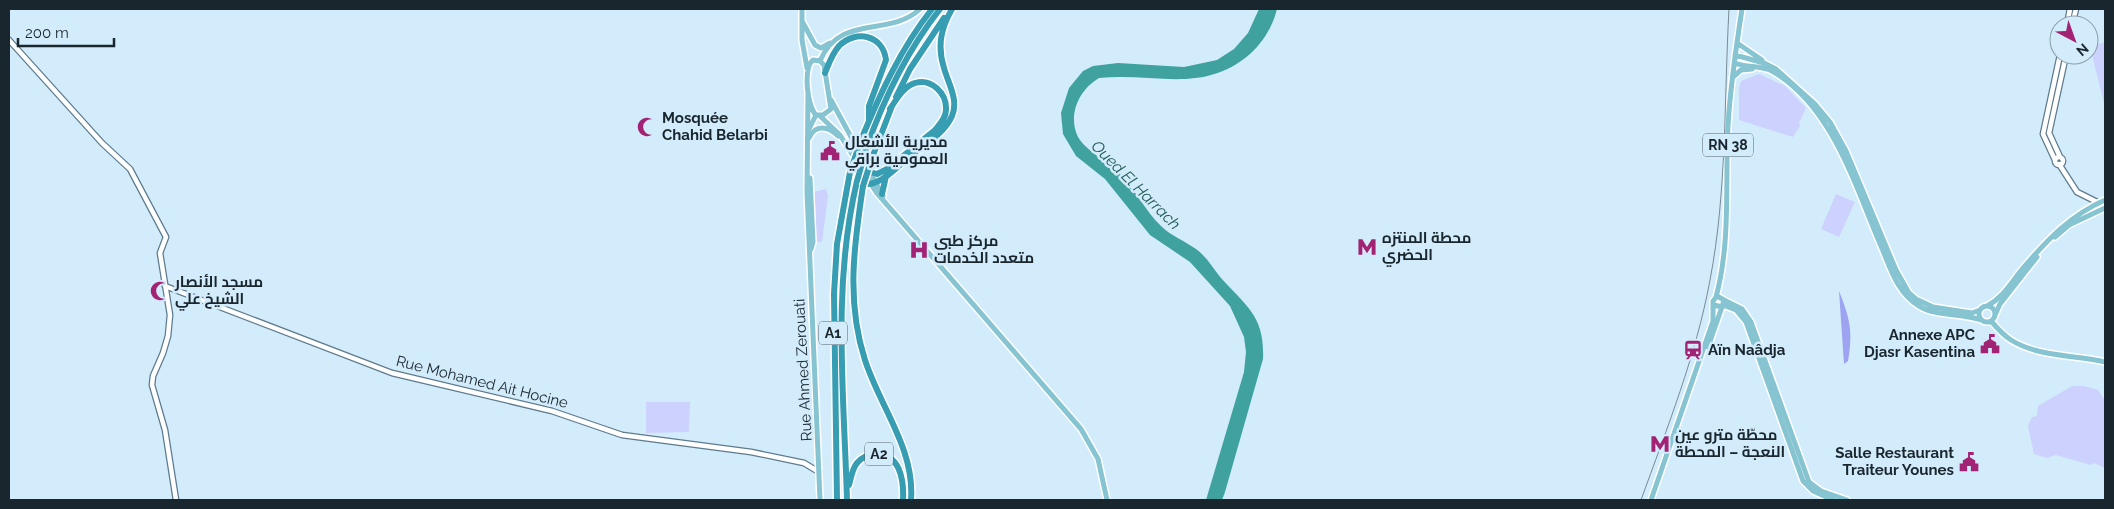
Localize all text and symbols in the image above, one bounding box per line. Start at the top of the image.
scale bar [18,15,114,47]
north arrow [2049,15,2099,65]
text: 200 m [25,24,69,42]
text: N [2073,40,2092,59]
place label: Mosquée Chahid Belarbi [662,109,768,144]
mosque icon: Mosquée Chahid Belarbi [636,116,658,138]
place label: مديرية الأشغال العمومية براقي [845,133,948,171]
road number: RN 38 [1703,134,1753,156]
water label: Oued El Harrach [1087,136,1185,234]
public building icon: مديرية الأشغال العمومية براقي [819,140,841,162]
place label: محطة المنتزه الحضري [1382,229,1472,267]
place label: مركز طبي متعدد الخدمات [934,232,1034,267]
metro station icon: محطة المنتزه الحضري [1356,236,1378,258]
hospital icon: مركز طبي متعدد الخدمات [908,239,930,261]
place label: مسجد الأنصار الشيخ علي [174,273,263,311]
mosque icon: مسجد الأنصار الشيخ علي [149,280,171,302]
street label: Rue Ahmed Zerouati [790,298,816,442]
road number: A1 [819,322,847,344]
place label: Annexe APC Djasr Kasentina [1864,326,1975,361]
public building icon: Annexe APC Djasr Kasentina [1979,333,2001,355]
station icon: Aïn Naâdja [1682,339,1704,361]
place label: Aïn Naâdja [1708,341,1786,359]
street label: Rue Mohamed Ait Hocine [394,352,570,412]
place label: محطّة مترو عين النعجة – المحطة [1675,426,1785,461]
metro station icon: محطّة مترو عين النعجة – المحطة [1649,433,1671,455]
road number: A2 [865,442,893,466]
place label: Salle Restaurant Traiteur Younes [1835,444,1954,479]
public building icon: Salle Restaurant Traiteur Younes [1958,451,1980,473]

